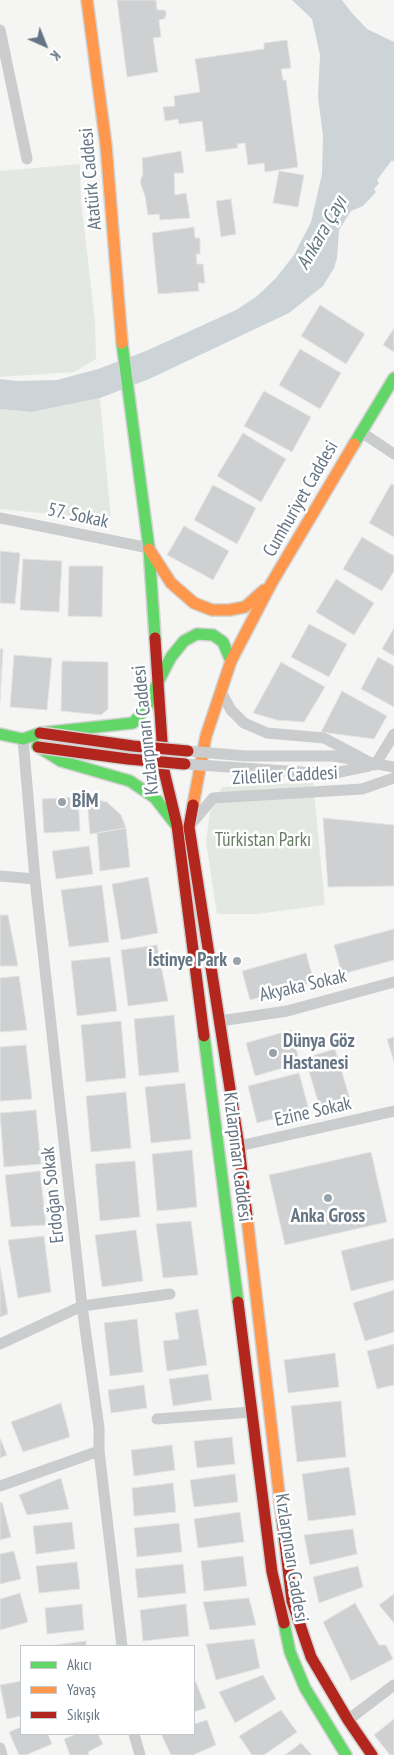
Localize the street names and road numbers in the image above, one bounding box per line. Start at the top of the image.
street label: Atatürk Caddesi [75,127,107,231]
street label: Cumhuriyet Caddesi [259,437,343,561]
street label: 57. Sokak [46,498,110,534]
street label: Kızlarpınarı Caddesi [128,664,164,796]
street label: Zileliler Caddesi [232,762,338,790]
street label: Akyaka Sokak [257,965,349,1007]
street label: Kızlarpınarı Caddesi [218,1091,256,1223]
street label: Ezine Sokak [272,1092,354,1132]
street label: Erdoğan Sokak [37,1146,69,1244]
street label: Kızlarpınarı Caddesi [270,1492,312,1624]

